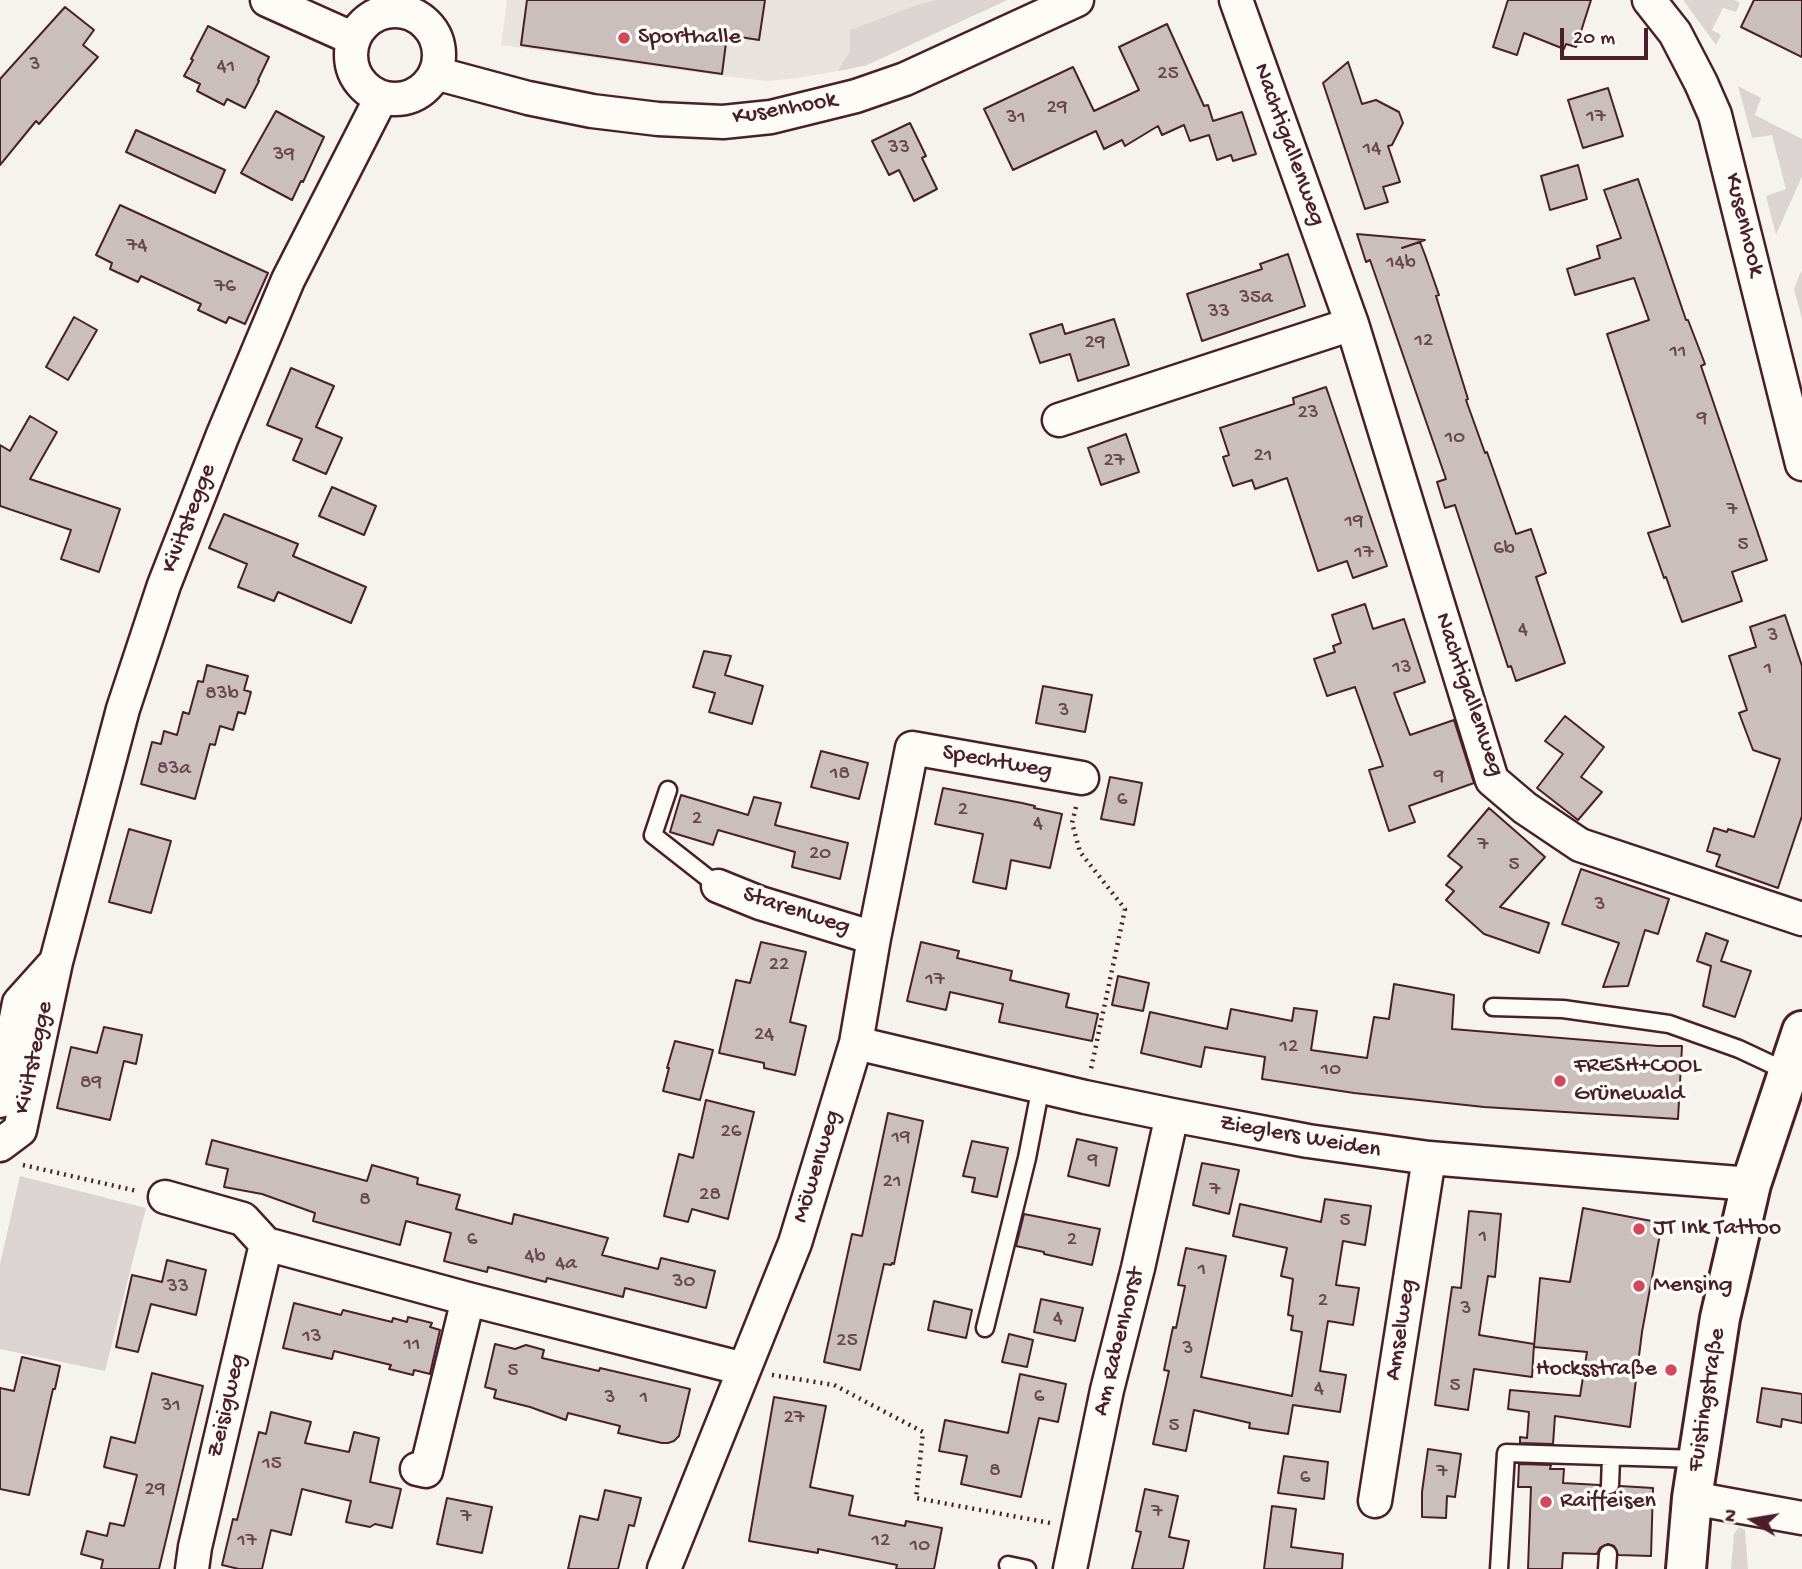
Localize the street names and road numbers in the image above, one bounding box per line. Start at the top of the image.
street label: Nachtigallenweg [1245,60,1331,230]
street label: Kusenhook [730,87,840,133]
street label: Kusenhook [1716,170,1770,280]
street label: Kivitstegge [156,460,224,578]
street label: Nachtigallenweg [1427,609,1509,781]
street label: Spechtweg [940,739,1054,787]
street label: Starenweg [739,881,853,943]
street label: Kivitstegge [9,999,61,1117]
street label: Möwenweg [787,1107,849,1227]
street label: Zieglers Weiden [1217,1110,1383,1166]
street label: Am Rabenhorst [1088,1265,1152,1419]
street label: Amselweg [1380,1277,1424,1383]
street label: Fuistingstraße [1682,1326,1734,1474]
street label: Zeisigweg [202,1351,254,1461]

